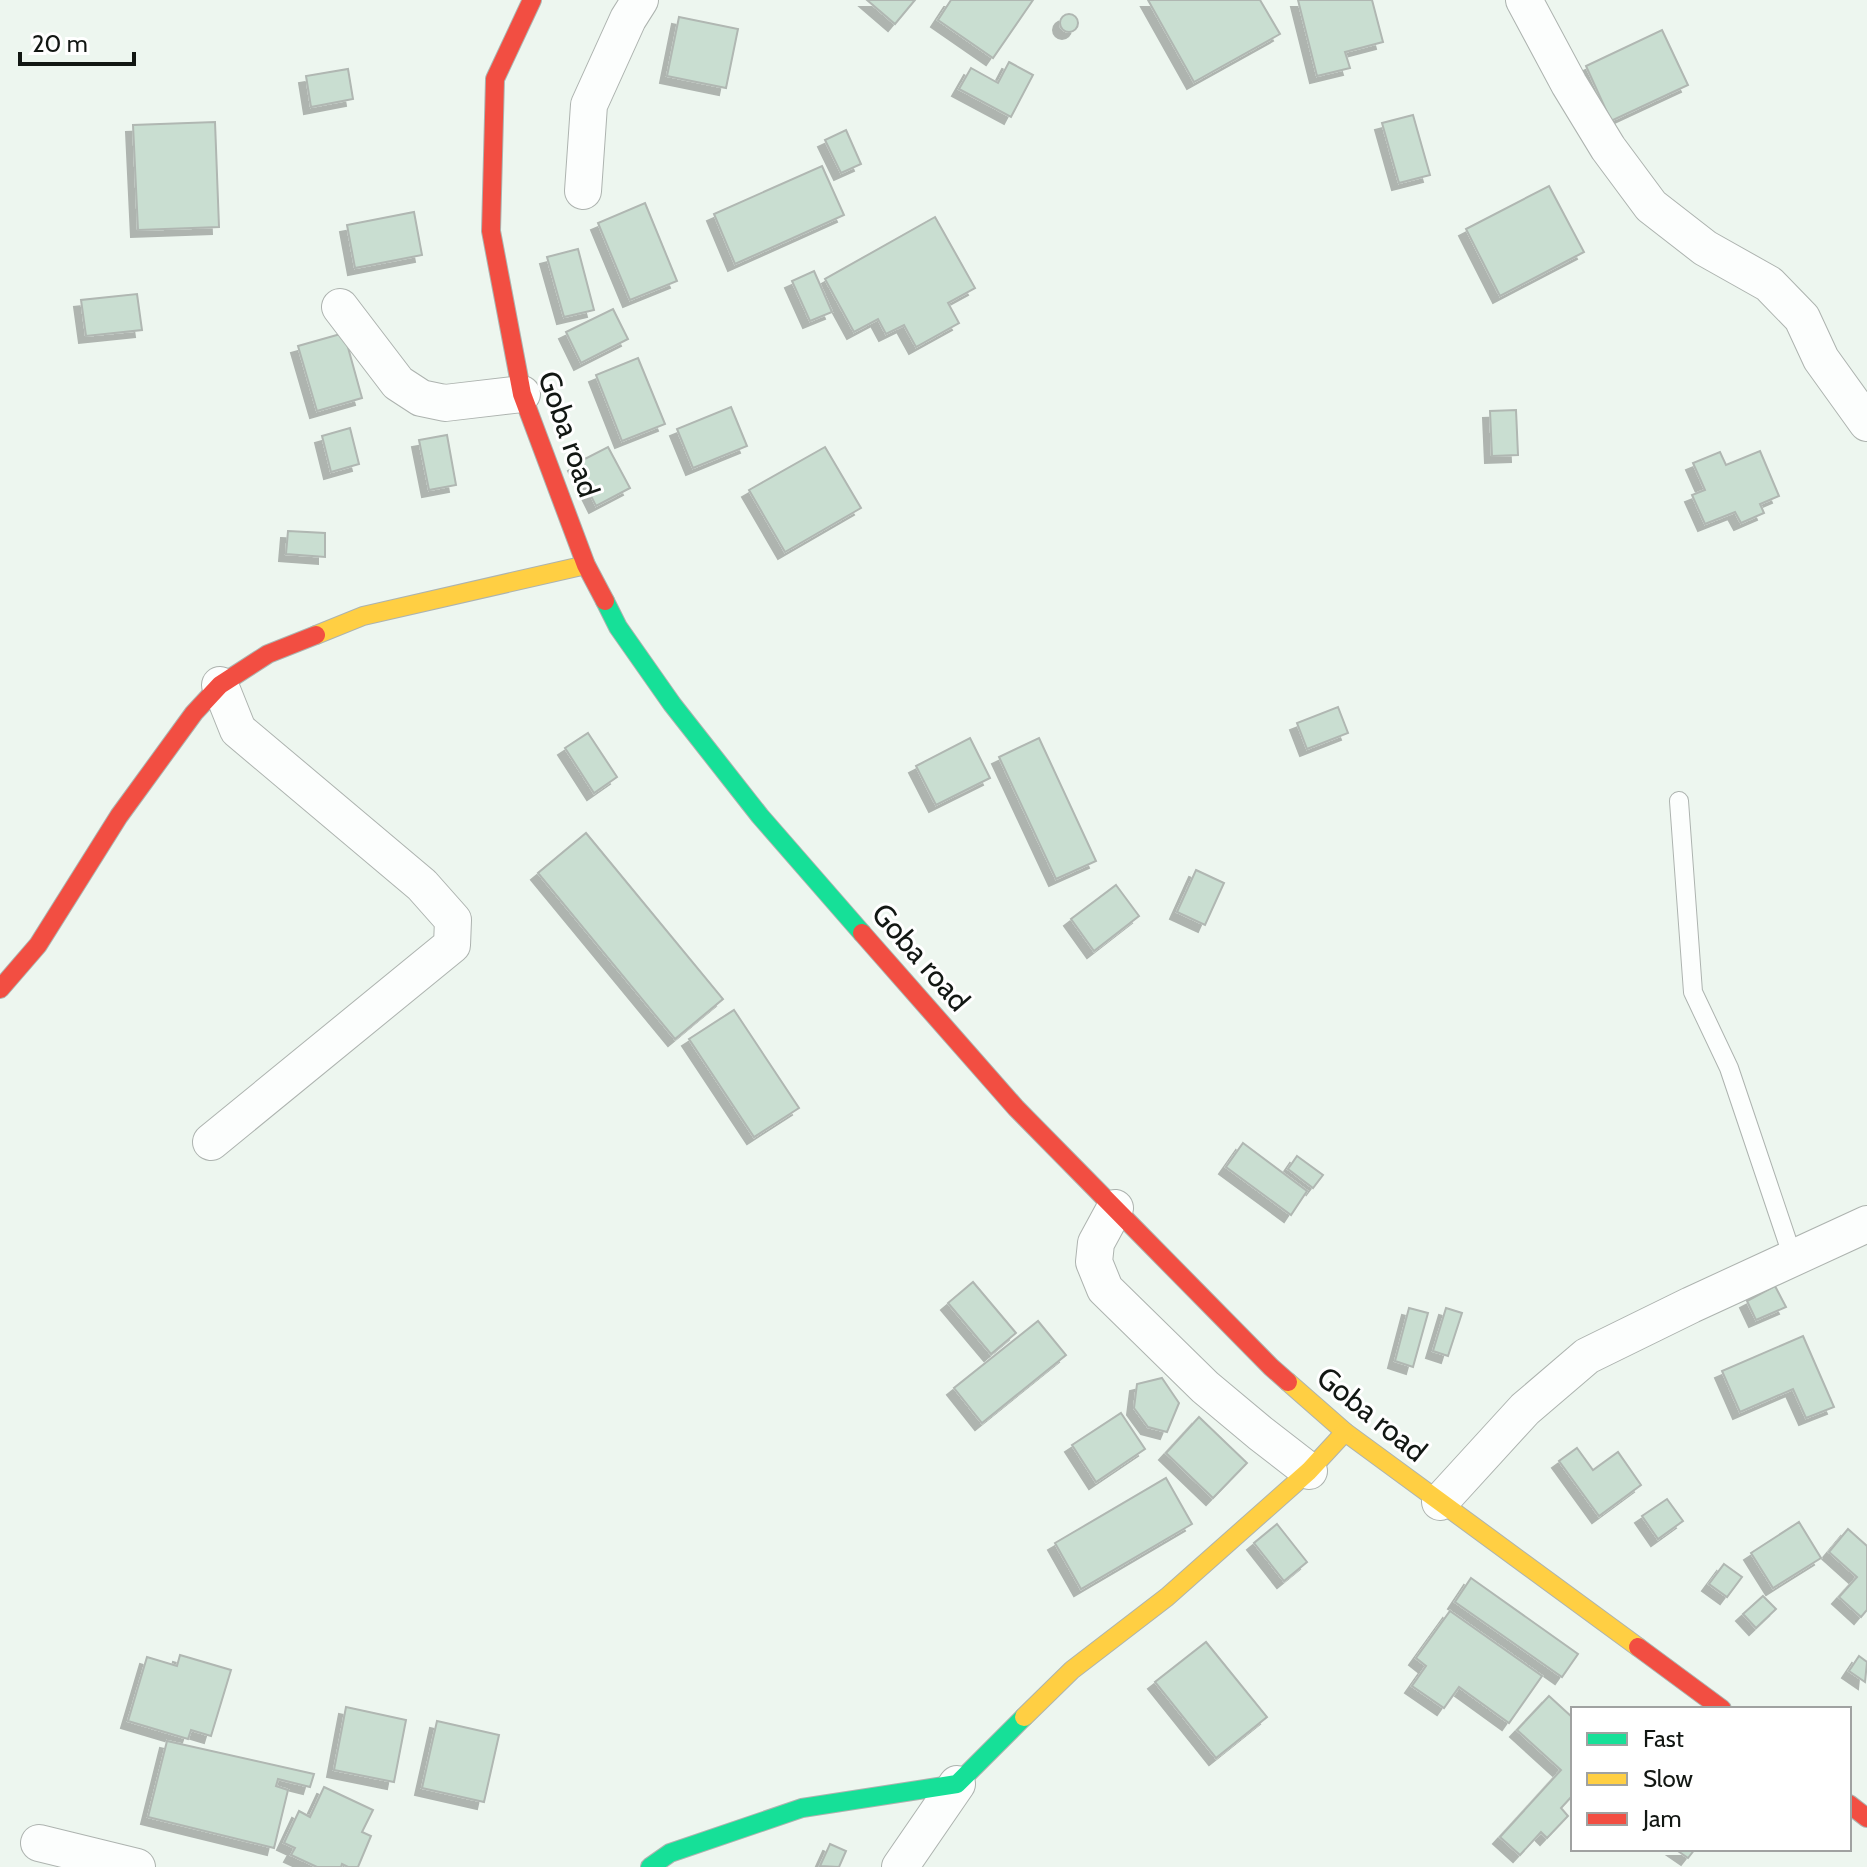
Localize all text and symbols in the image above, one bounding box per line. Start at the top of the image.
scale bar [20,16,134,66]
text: 20 m [32,29,88,58]
street label: Goba road [530,366,608,502]
street label: Goba road [864,895,978,1019]
street label: Goba road [1309,1358,1435,1470]
legend [1571,1707,1851,1851]
text: Fast [1643,1724,1684,1753]
text: Slow [1643,1764,1693,1793]
text: Jam [1642,1804,1681,1833]

